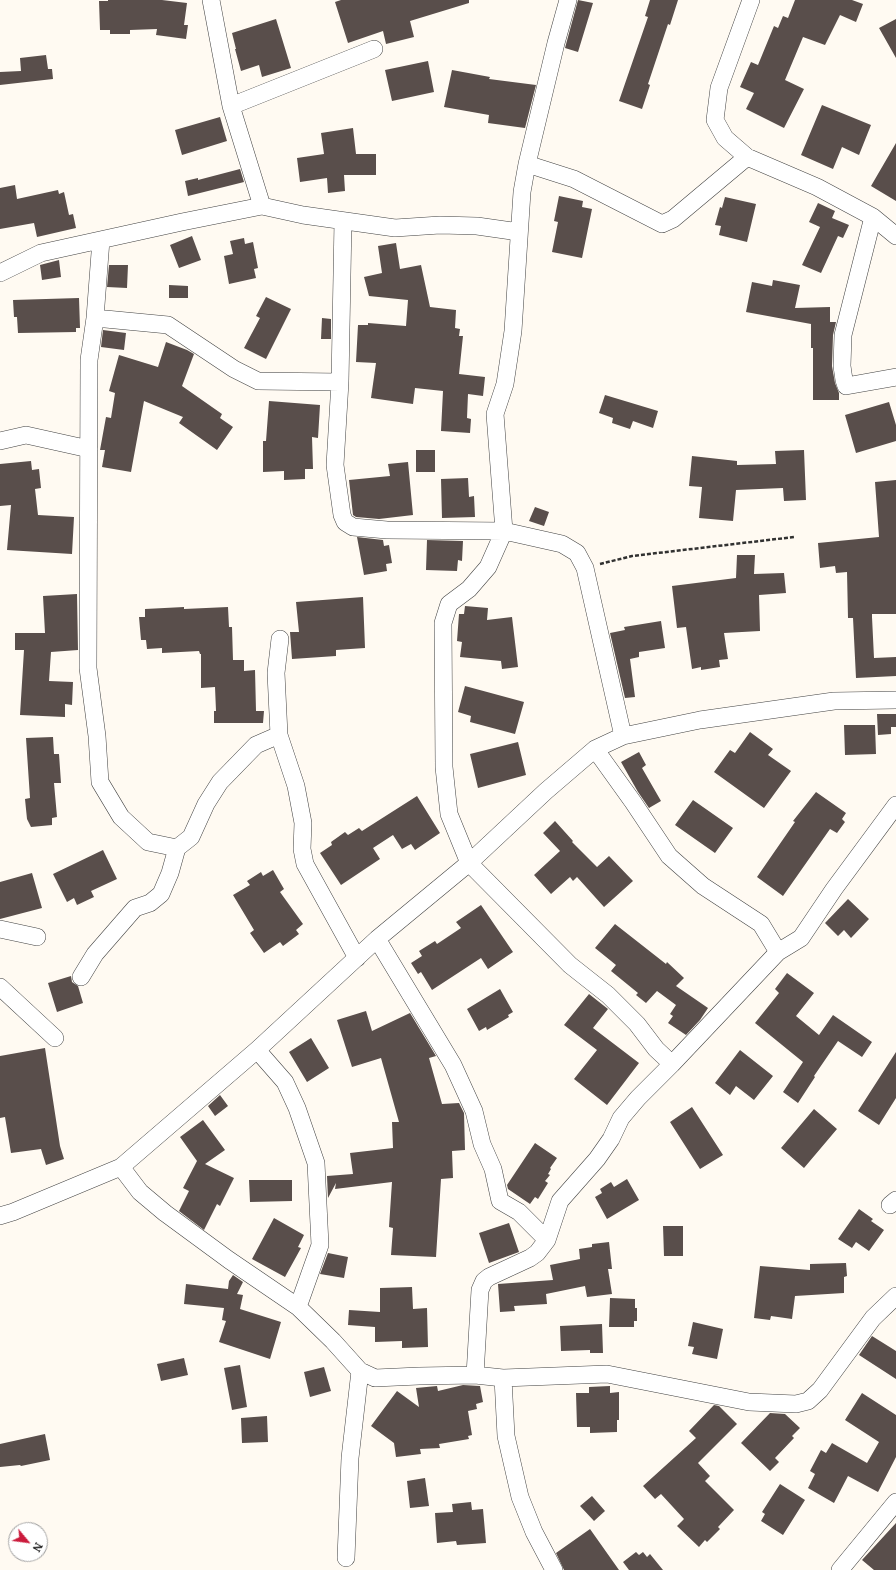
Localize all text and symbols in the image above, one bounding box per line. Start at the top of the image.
north arrow [8,1522,48,1562]
text: N [29,1540,46,1554]

